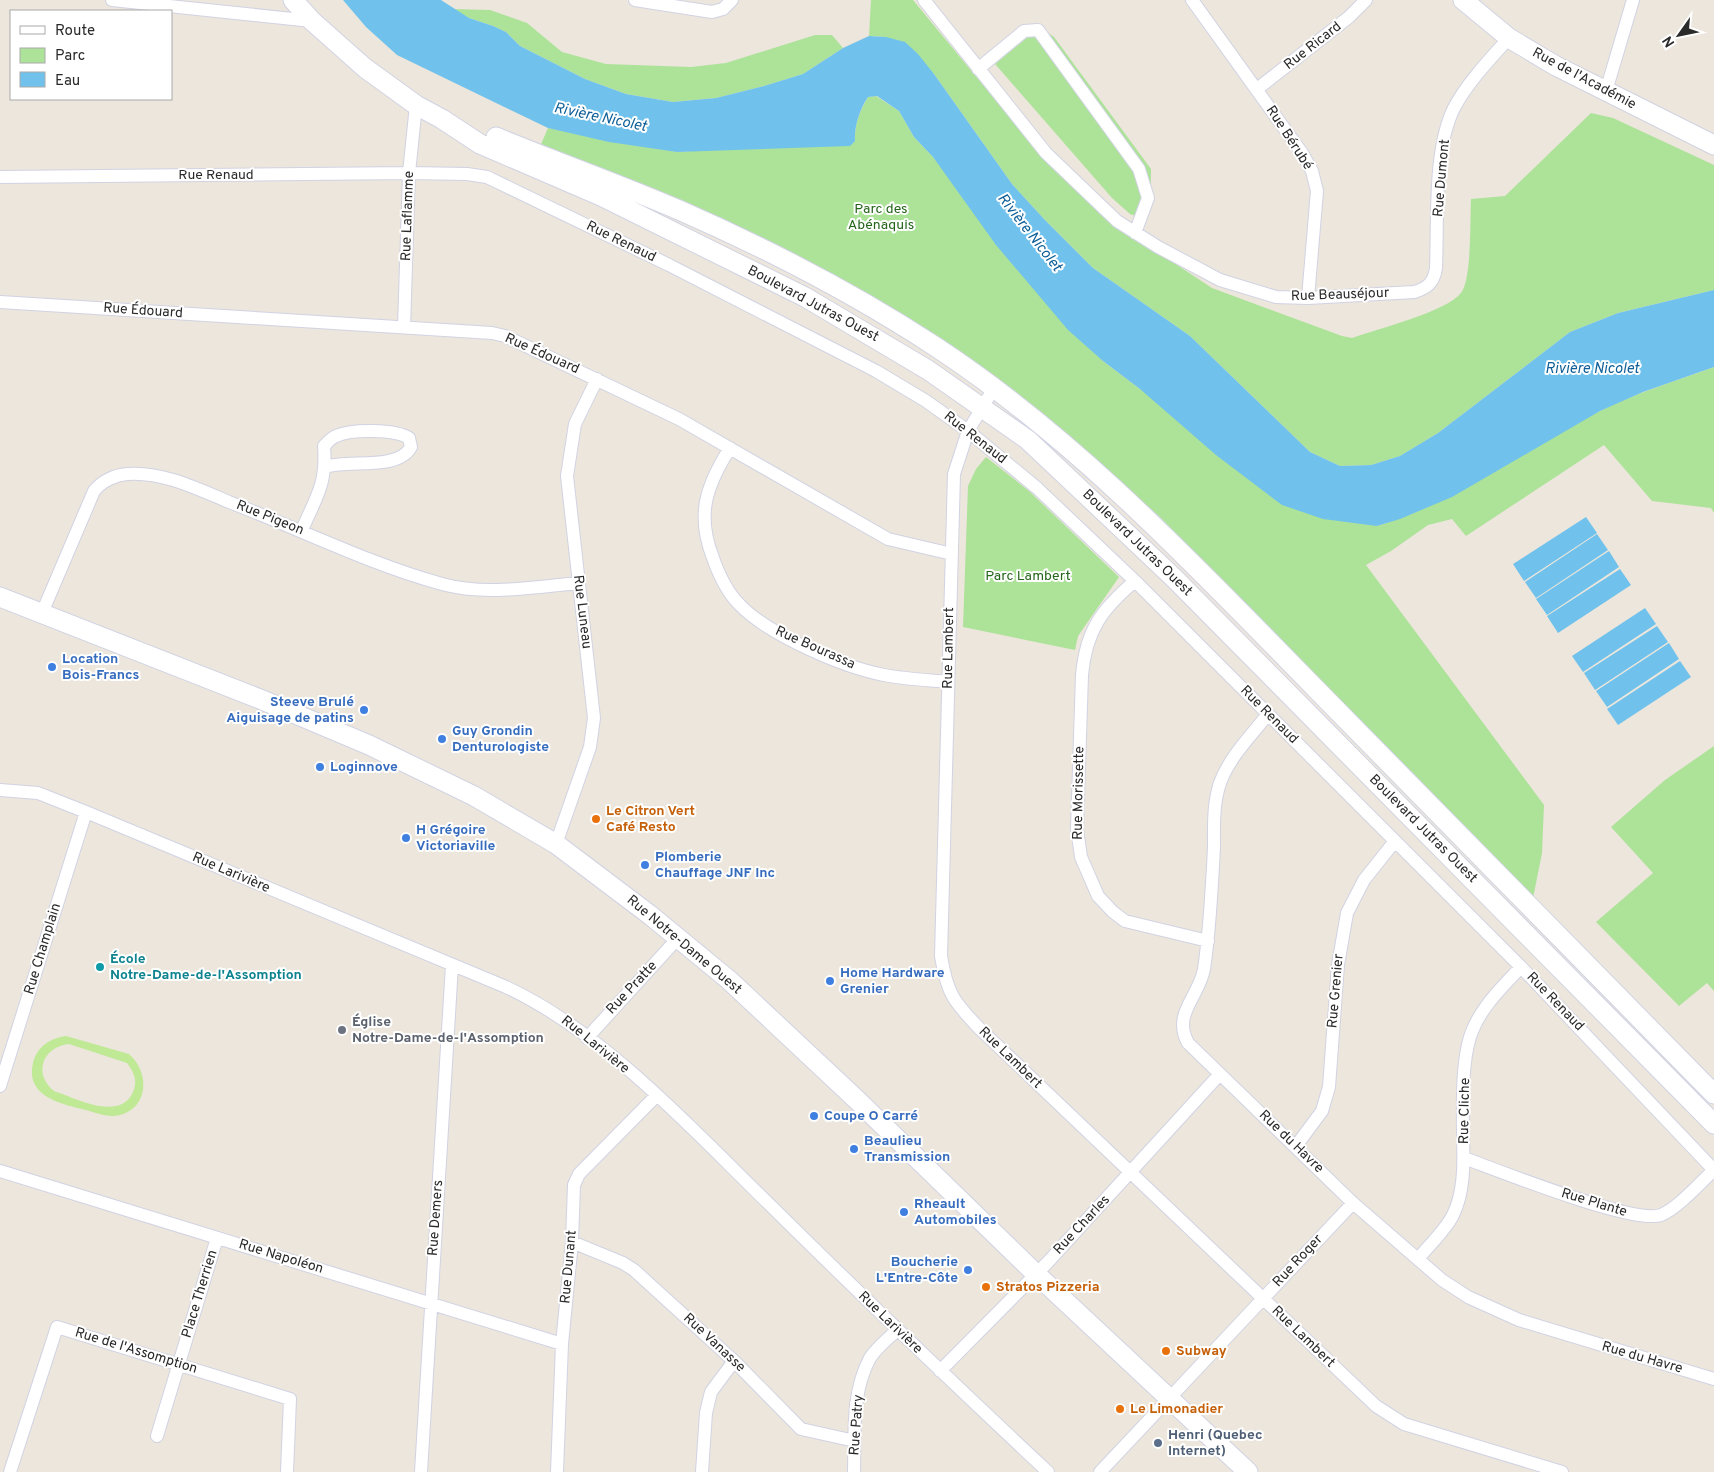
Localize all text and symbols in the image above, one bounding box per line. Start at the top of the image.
legend [10,10,172,100]
north arrow [1654,10,1704,60]
street label: Rue Ricard [1281,18,1345,74]
text: Route [55,22,95,41]
text: N [1659,32,1679,50]
street label: Rue de l'Académie [1529,44,1639,114]
text: Parc [55,47,85,66]
text: Eau [55,72,80,91]
water label: Rivière Nicolet [552,99,649,137]
street label: Rue Bérubé [1262,103,1316,173]
street label: Rue Dumont [1430,138,1454,218]
street label: Rue Renaud [178,167,254,184]
street label: Rue Laflamme [398,171,418,261]
water label: Rivière Nicolet [993,190,1066,277]
park label: Parc des Abénaquis [848,201,914,234]
street label: Rue Renaud [583,218,659,266]
street label: Boulevard Jutras Ouest [744,262,882,346]
street label: Rue Beauséjour [1290,285,1390,305]
street label: Rue Édouard [103,299,183,322]
street label: Rue Édouard [502,329,582,378]
water label: Rivière Nicolet [1545,360,1640,379]
street label: Rue Renaud [940,408,1010,468]
street label: Boulevard Jutras Ouest [1078,486,1196,600]
street label: Rue Pigeon [234,497,306,539]
park label: Parc Lambert [985,568,1071,585]
street label: Rue Luneau [569,574,595,650]
street label: Rue Lambert [940,607,958,689]
street label: Rue Bourassa [772,623,858,673]
place label: Location Bois-Francs [62,651,140,684]
marker: Location Bois-Francs [46,661,58,673]
street label: Rue Renaud [1236,682,1302,748]
place label: Steeve Brulé Aiguisage de patins [226,694,354,727]
marker: Steeve Brulé Aiguisage de patins [358,704,370,716]
place label: Guy Grondin Denturologiste [452,723,549,756]
marker: Guy Grondin Denturologiste [436,733,448,745]
street label: Rue Morissette [1070,746,1088,840]
place label: Loginnove [330,759,398,776]
marker: Loginnove [314,761,326,773]
street label: Boulevard Jutras Ouest [1365,771,1481,887]
place label: Le Citron Vert Café Resto [606,803,695,836]
marker: Le Citron Vert Café Resto [590,813,602,825]
place label: H Grégoire Victoriaville [416,822,496,855]
marker: H Grégoire Victoriaville [400,832,412,844]
street label: Rue Larivière [190,849,272,897]
place label: Plomberie Chauffage JNF Inc [655,849,775,882]
marker: Plomberie Chauffage JNF Inc [639,859,651,871]
street label: Rue Notre-Dame Ouest [623,892,745,998]
street label: Rue Champlain [21,901,65,997]
place label: École Notre-Dame-de-l'Assomption [110,950,302,984]
street label: Rue Grenier [1324,953,1348,1029]
street label: Rue Pratte [603,958,661,1018]
marker: École Notre-Dame-de-l'Assomption [94,961,106,973]
place label: Home Hardware Grenier [840,965,945,998]
street label: Rue Renaud [1523,969,1587,1035]
marker: Home Hardware Grenier [824,975,836,987]
street label: Rue Larivière [557,1012,633,1078]
place label: Église Notre-Dame-de-l'Assomption [352,1013,544,1047]
marker: Église Notre-Dame-de-l'Assomption [336,1024,348,1036]
street label: Rue Lambert [975,1024,1045,1092]
street label: Rue Cliche [1456,1078,1474,1144]
street label: Rue du Havre [1255,1107,1327,1177]
place label: Coupe O Carré [824,1108,918,1125]
marker: Coupe O Carré [808,1110,820,1122]
place label: Beaulieu Transmission [864,1133,950,1166]
marker: Beaulieu Transmission [848,1143,860,1155]
street label: Rue Demers [425,1179,447,1257]
street label: Rue Plante [1559,1185,1629,1221]
street label: Rue Charles [1050,1192,1114,1258]
place label: Rheault Automobiles [914,1196,997,1229]
marker: Rheault Automobiles [898,1206,910,1218]
street label: Rue Dunant [557,1230,581,1304]
street label: Rue Roger [1269,1231,1327,1291]
street label: Rue Napoléon [237,1236,325,1278]
street label: Place Therrien [179,1248,221,1340]
place label: Boucherie L'Entre-Côte [876,1254,958,1287]
marker: Boucherie L'Entre-Côte [962,1264,974,1276]
place label: Stratos Pizzeria [996,1279,1100,1296]
marker: Stratos Pizzeria [980,1281,992,1293]
street label: Rue Larivière [854,1288,926,1358]
street label: Rue Lambert [1268,1303,1338,1371]
street label: Rue Vanasse [679,1310,749,1376]
street label: Rue de l'Assomption [73,1324,199,1378]
street label: Rue du Havre [1600,1338,1684,1378]
place label: Subway [1176,1343,1227,1360]
marker: Subway [1160,1345,1172,1357]
street label: Rue Patry [846,1394,868,1456]
place label: Le Limonadier [1130,1401,1223,1418]
marker: Le Limonadier [1114,1403,1126,1415]
place label: Henri (Quebec Internet) [1168,1427,1263,1460]
marker: Henri (Quebec Internet) [1152,1437,1164,1449]

